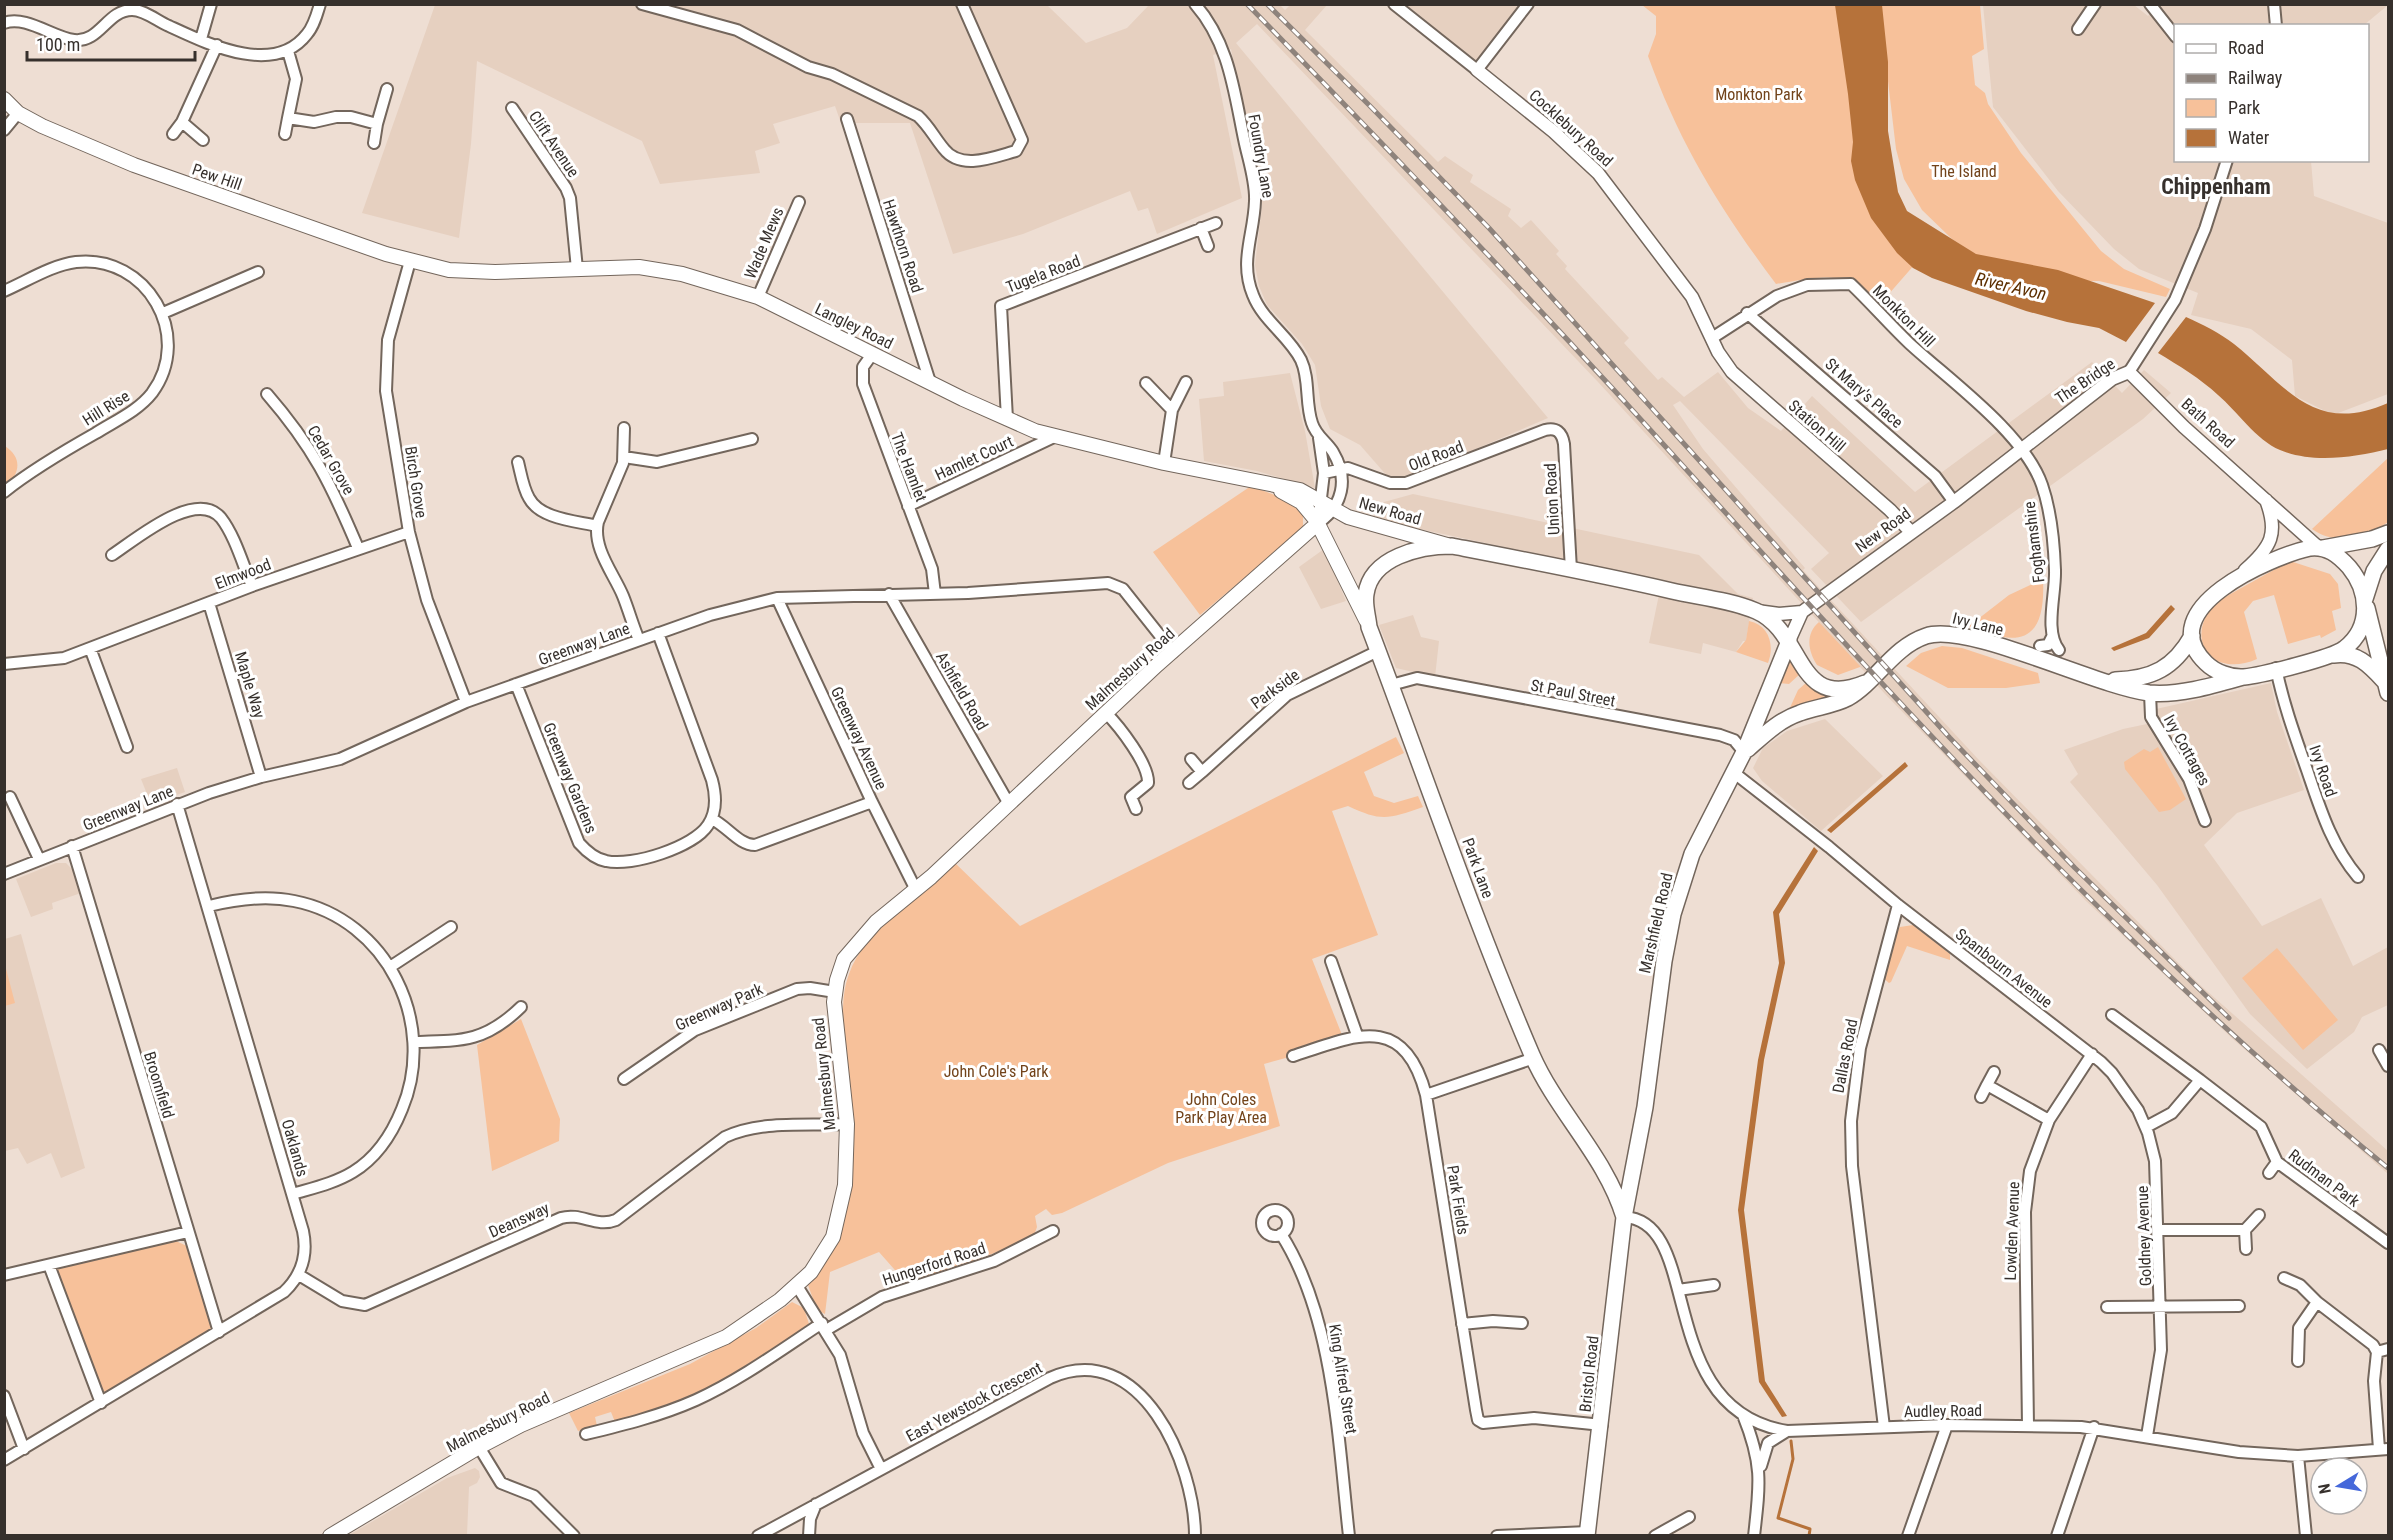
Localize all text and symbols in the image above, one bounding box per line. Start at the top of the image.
scale bar [27,24,195,62]
legend [2174,24,2369,162]
text: 100 m [36,34,80,55]
text: Road [2228,37,2264,58]
text: Railway [2228,67,2283,88]
street label: Cocklebury Road [1525,85,1617,171]
park label: Monkton Park [1715,85,1804,104]
text: Park [2228,97,2260,118]
street label: Clift Avenue [525,107,583,181]
street label: Foundry Lane [1244,113,1278,199]
text: Water [2228,127,2270,148]
street label: Pew Hill [190,160,244,194]
park label: The Island [1931,162,1997,181]
district label: Chippenham [2161,174,2271,199]
street label: Hawthorn Road [879,197,927,295]
street label: Wade Mews [740,204,788,282]
street label: Tugela Road [1003,251,1083,297]
water label: River Avon [1973,268,2049,304]
street label: Monkton Hill [1869,281,1939,351]
street label: Langley Road [812,299,896,353]
street label: St Mary's Place [1821,354,1907,432]
street label: The Bridge [2052,354,2118,408]
street label: Hill Rise [79,386,133,430]
street label: Bath Road [2178,394,2238,452]
street label: Station Hill [1785,396,1849,456]
street label: Cedar Grove [304,422,358,498]
street label: The Hamlet [887,430,931,505]
street label: Hamlet Court [932,432,1016,484]
street label: Old Road [1406,437,1466,475]
street label: Birch Grove [401,445,431,519]
street label: Union Road [1541,463,1563,535]
street label: New Road [1357,493,1423,529]
street label: Foghamshire [2020,500,2048,584]
street label: New Road [1852,504,1914,556]
street label: Elmwood [212,555,274,593]
street label: Ivy Lane [1951,609,2005,639]
street label: Greenway Lane [536,619,632,669]
street label: Malmesbury Road [1082,624,1178,714]
street label: Maple Way [231,649,269,721]
street label: Ashfield Road [932,649,992,733]
street label: Parkside [1247,665,1303,713]
street label: St Paul Street [1529,675,1617,711]
street label: Greenway Avenue [827,684,891,792]
street label: Ivy Cottages [2160,711,2214,789]
street label: Greenway Gardens [539,720,601,836]
street label: Ivy Road [2305,743,2341,799]
street label: Greenway Lane [80,781,176,835]
street label: Park Lane [1458,835,1498,901]
street label: Marshfield Road [1635,871,1677,975]
street label: Spanbourn Avenue [1952,924,2056,1012]
street label: Greenway Park [672,979,766,1035]
street label: Malmesbury Road [809,1017,839,1131]
street label: Dallas Road [1829,1017,1861,1095]
street label: Broomfield [140,1049,178,1121]
park label: John Cole's Park [944,1062,1049,1081]
park label: John Coles Park Play Area [1175,1090,1267,1127]
street label: Oaklands [278,1117,312,1179]
street label: Rudman Park [2285,1145,2364,1211]
street label: Park Fields [1443,1164,1473,1236]
street label: Lowden Avenue [2001,1181,2023,1281]
street label: Goldney Avenue [2133,1185,2155,1287]
street label: Deansway [486,1198,552,1242]
street label: Hungerford Road [880,1238,988,1290]
street label: King Alfred Street [1325,1323,1361,1436]
street label: Bristol Road [1576,1335,1602,1413]
street label: East Yewstock Crescent [903,1358,1045,1446]
street label: Malmesbury Road [443,1388,553,1456]
street label: Audley Road [1904,1401,1982,1421]
north arrow [2309,1456,2369,1516]
text: N [2315,1482,2335,1495]

